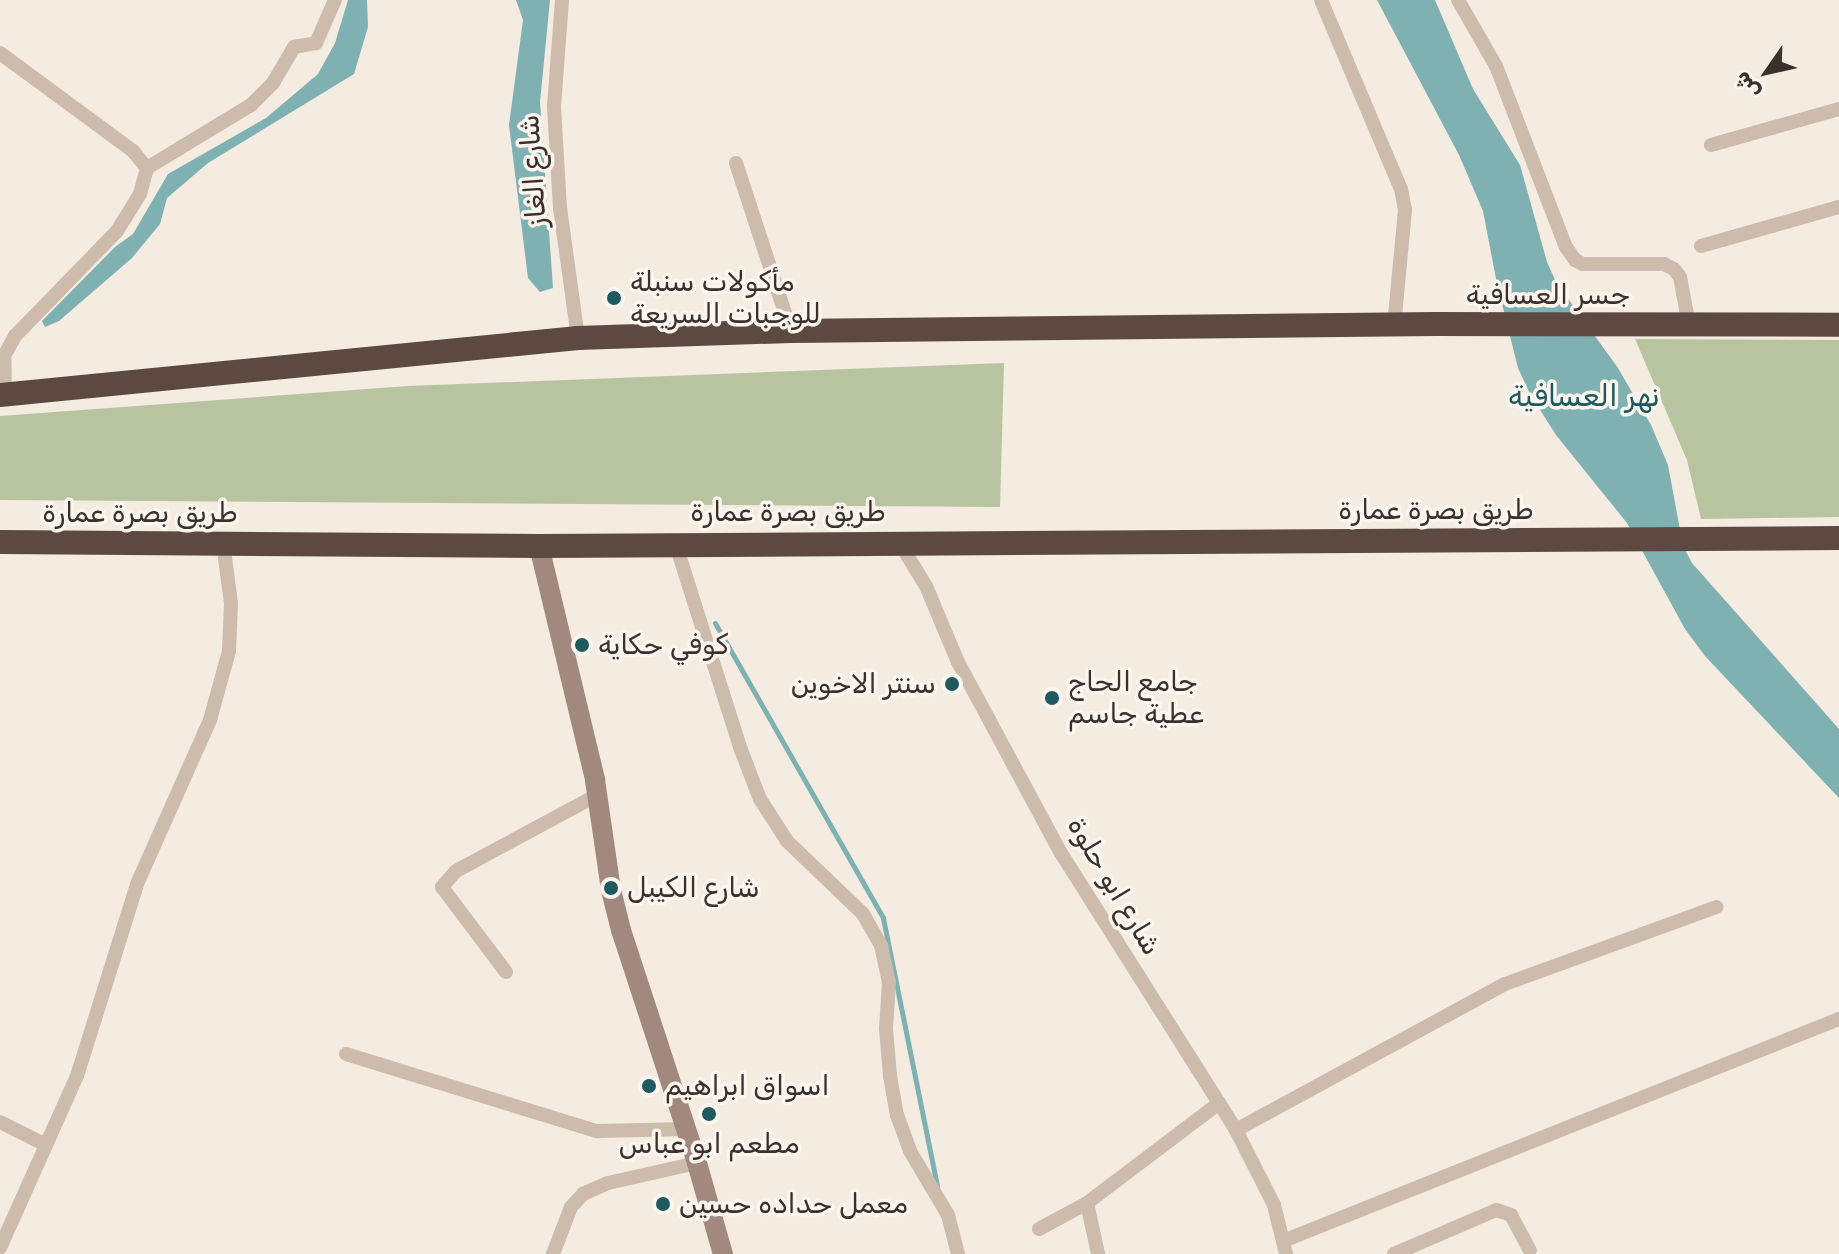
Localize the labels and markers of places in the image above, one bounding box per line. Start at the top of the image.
place label: مأكولات سنبلة للوجبات السريعة [630,265,821,331]
marker: مأكولات سنبلة للوجبات السريعة [605,289,623,307]
place label: كوفي حكاية [598,628,728,662]
marker: كوفي حكاية [573,636,591,654]
place label: جامع الحاج عطية جاسم [1068,665,1204,731]
place label: سنتر الاخوين [791,667,936,701]
marker: سنتر الاخوين [943,675,961,693]
marker: جامع الحاج عطية جاسم [1043,689,1061,707]
place label: شارع الكيبل [627,871,760,905]
marker: شارع الكيبل [602,879,620,897]
place label: اسواق ابراهيم [665,1069,830,1103]
marker: اسواق ابراهيم [640,1077,658,1095]
marker: مطعم ابو عباس [700,1105,718,1123]
place label: مطعم ابو عباس [619,1127,799,1161]
place label: معمل حداده حسين [679,1187,908,1221]
marker: معمل حداده حسين [654,1195,672,1213]

